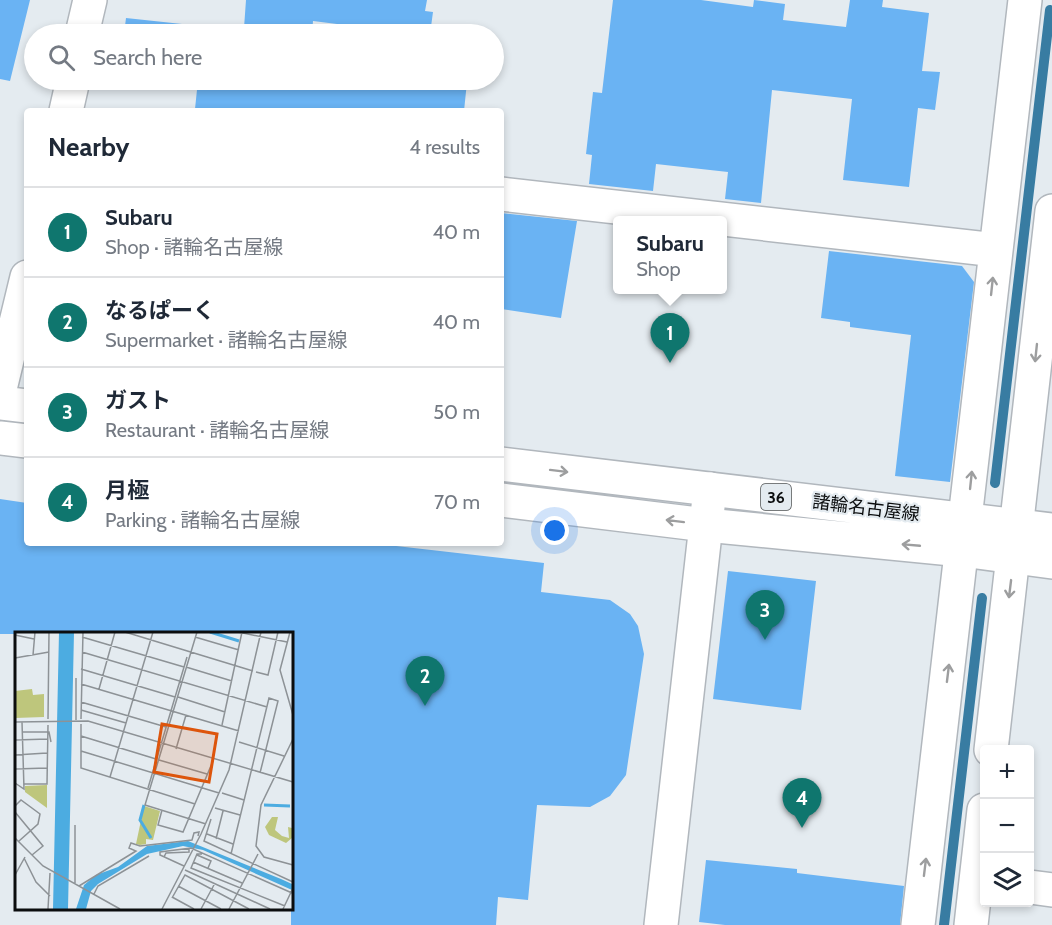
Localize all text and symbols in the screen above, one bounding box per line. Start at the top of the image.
search box [24,24,504,90]
icon: search [45,41,78,74]
text: Search here [93,44,202,71]
text: Nearby [48,131,129,163]
text: 4 results [409,135,480,159]
text: Subaru [105,204,173,231]
popup [613,216,727,294]
text: 1 [64,220,71,244]
text: 40 m [432,220,480,244]
text: Subaru [636,230,704,257]
text: Shop · 諸輪名古屋線 [105,235,283,259]
text: Shop [636,257,681,281]
one-way arrow [987,276,998,296]
text: なるぱーく [105,297,215,324]
text: 2 [62,310,73,334]
text: 40 m [432,310,480,334]
pin: 1 [650,314,690,363]
text: Supermarket · 諸輪名古屋線 [105,328,347,352]
one-way arrow [1030,343,1041,362]
text: ガスト [105,387,171,414]
text: 3 [62,400,73,424]
text: 50 m [433,400,480,424]
text: Restaurant · 諸輪名古屋線 [105,418,329,442]
one-way arrow [549,466,568,477]
one-way arrow [965,470,976,490]
text: 月極 [105,477,149,504]
road number: 36 [761,484,791,510]
text: 4 [61,490,74,514]
text: 70 m [434,490,480,514]
street label: 諸輪名古屋線 [811,491,921,525]
text: Parking · 諸輪名古屋線 [105,508,300,532]
your location [540,516,569,545]
one-way arrow [665,516,685,527]
one-way arrow [901,539,921,550]
one-way arrow [1004,578,1015,598]
pin: 3 [746,590,784,640]
inset map [15,632,292,910]
pin: 2 [406,656,444,706]
one-way arrow [943,664,954,684]
map controls [980,745,1034,907]
button: + [980,745,1034,799]
pin: 4 [782,778,822,828]
button: − [980,799,1034,853]
button: layers [980,853,1034,907]
one-way arrow [920,857,931,877]

